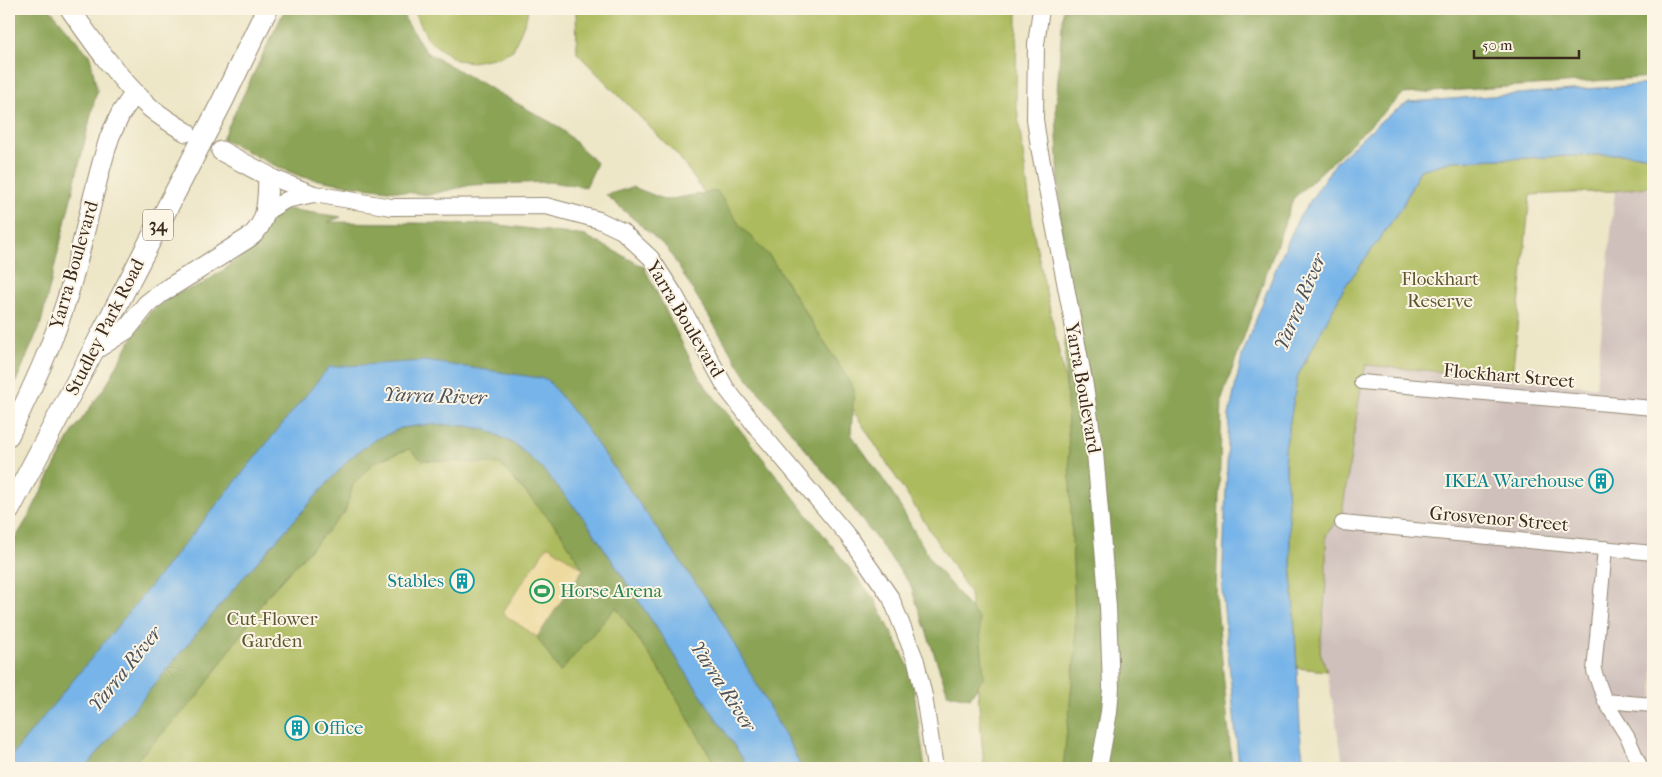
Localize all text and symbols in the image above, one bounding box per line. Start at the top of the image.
scale bar [1474,28,1580,60]
text: 50 m [1482,36,1513,54]
street label: Yarra Boulevard [45,198,103,333]
road number: 34 [143,210,173,240]
water label: Yarra River [1269,248,1331,354]
street label: Studley Park Road [61,255,149,399]
street label: Yarra Boulevard [641,256,729,382]
park label: Flockhart Reserve [1401,268,1479,312]
street label: Yarra Boulevard [1060,320,1105,456]
street label: Flockhart Street [1442,359,1576,393]
water label: Yarra River [383,383,489,409]
building icon: IKEA Warehouse [1588,468,1614,494]
place label: IKEA Warehouse [1444,470,1584,492]
street label: Grosvenor Street [1429,502,1570,536]
building icon: Stables [449,568,475,594]
place label: Stables [387,570,444,592]
sports icon: Horse Arena [529,578,555,604]
place label: Horse Arena [560,580,663,602]
park label: Cut-Flower Garden [226,608,318,652]
water label: Yarra River [84,620,168,716]
water label: Yarra River [685,637,762,737]
building icon: Office [284,715,310,741]
place label: Office [314,717,363,739]

